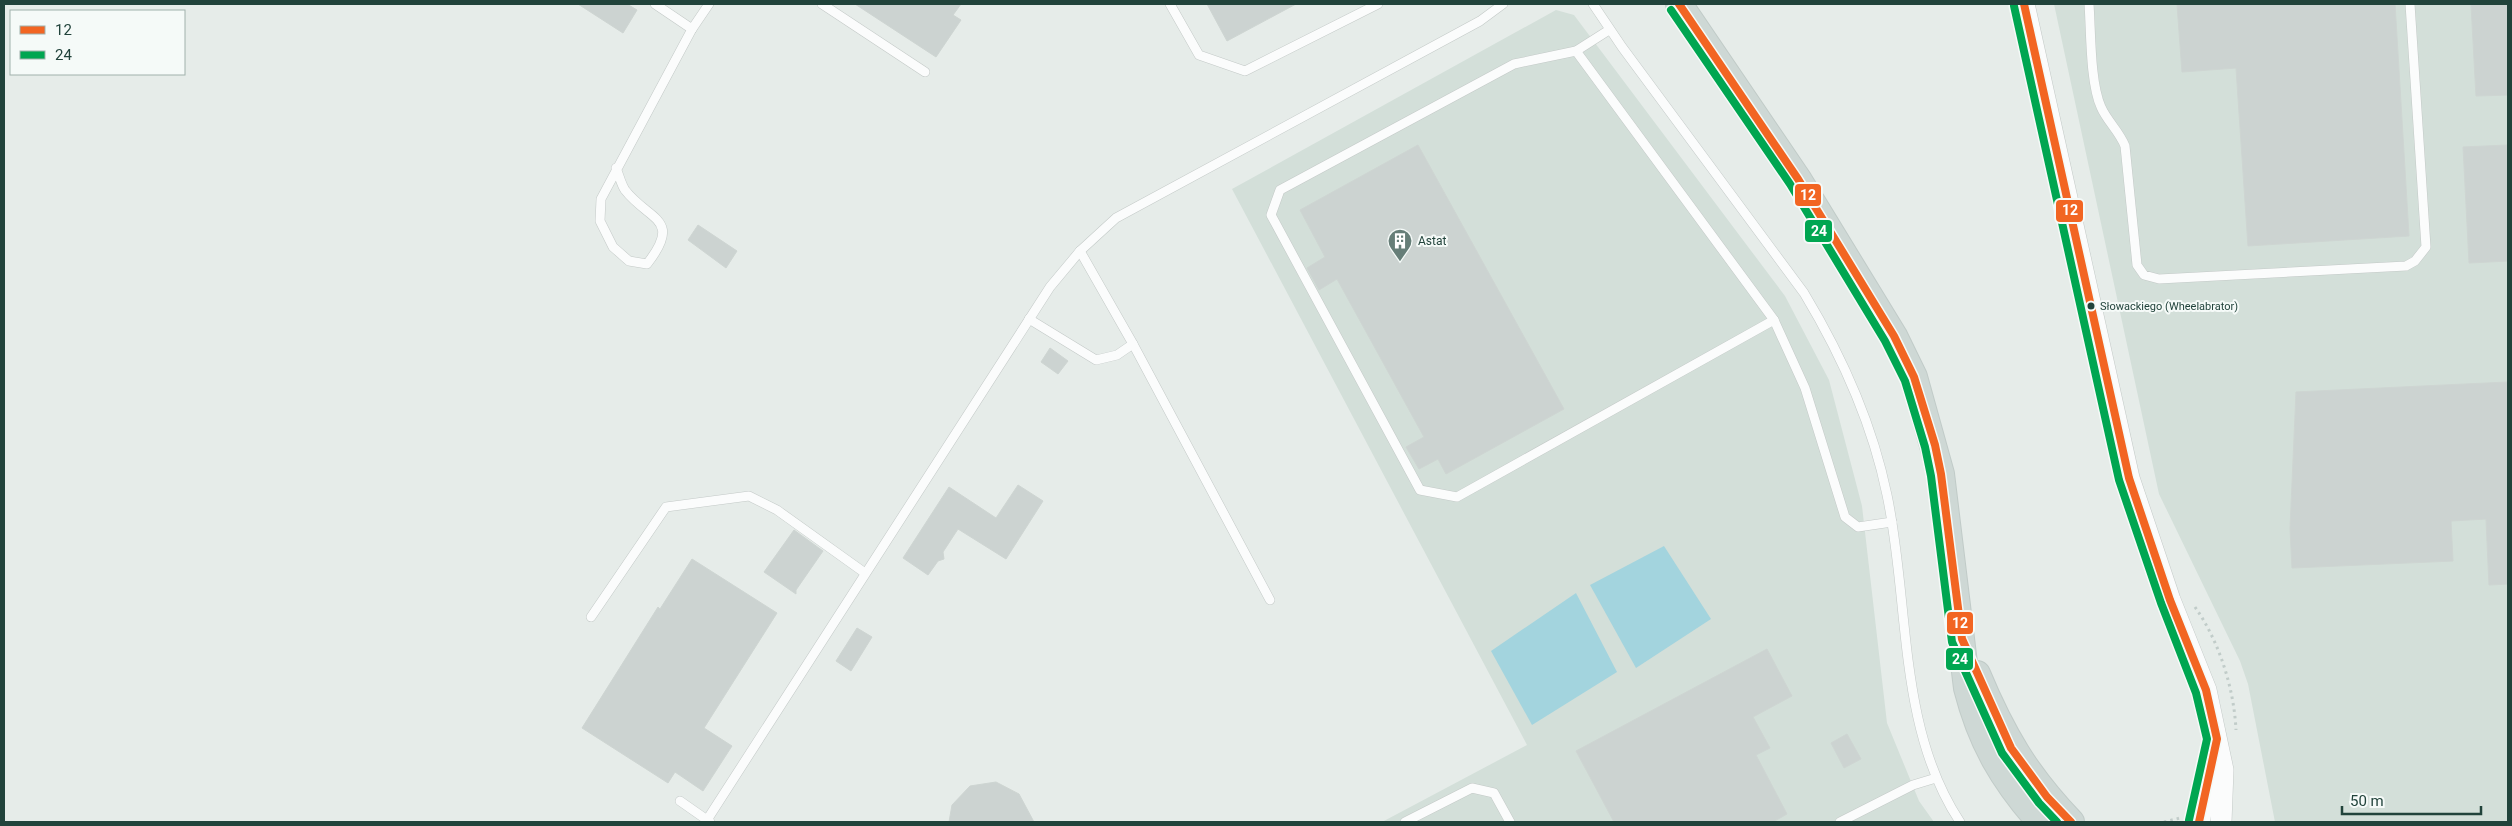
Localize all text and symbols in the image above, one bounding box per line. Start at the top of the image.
legend [10,10,185,75]
text: 12 [55,21,72,39]
text: 24 [55,46,72,64]
line badge: 12 [1794,183,1822,207]
text: 12 [1800,187,1816,203]
line badge: 12 [2055,199,2084,223]
text: 12 [2062,202,2078,218]
line badge: 24 [1804,219,1833,243]
text: 24 [1811,223,1827,239]
building icon: Astat [1387,228,1413,262]
place label: Astat [1418,234,1446,248]
place label: Słowackiego (Wheelabrator) [2100,300,2238,313]
marker: Słowackiego (Wheelabrator) [2086,301,2096,311]
line badge: 12 [1946,611,1974,635]
text: 12 [1952,615,1968,631]
line badge: 24 [1945,647,1974,671]
text: 24 [1952,651,1968,667]
scale bar [2342,784,2481,816]
text: 50 m [2350,792,2384,810]

